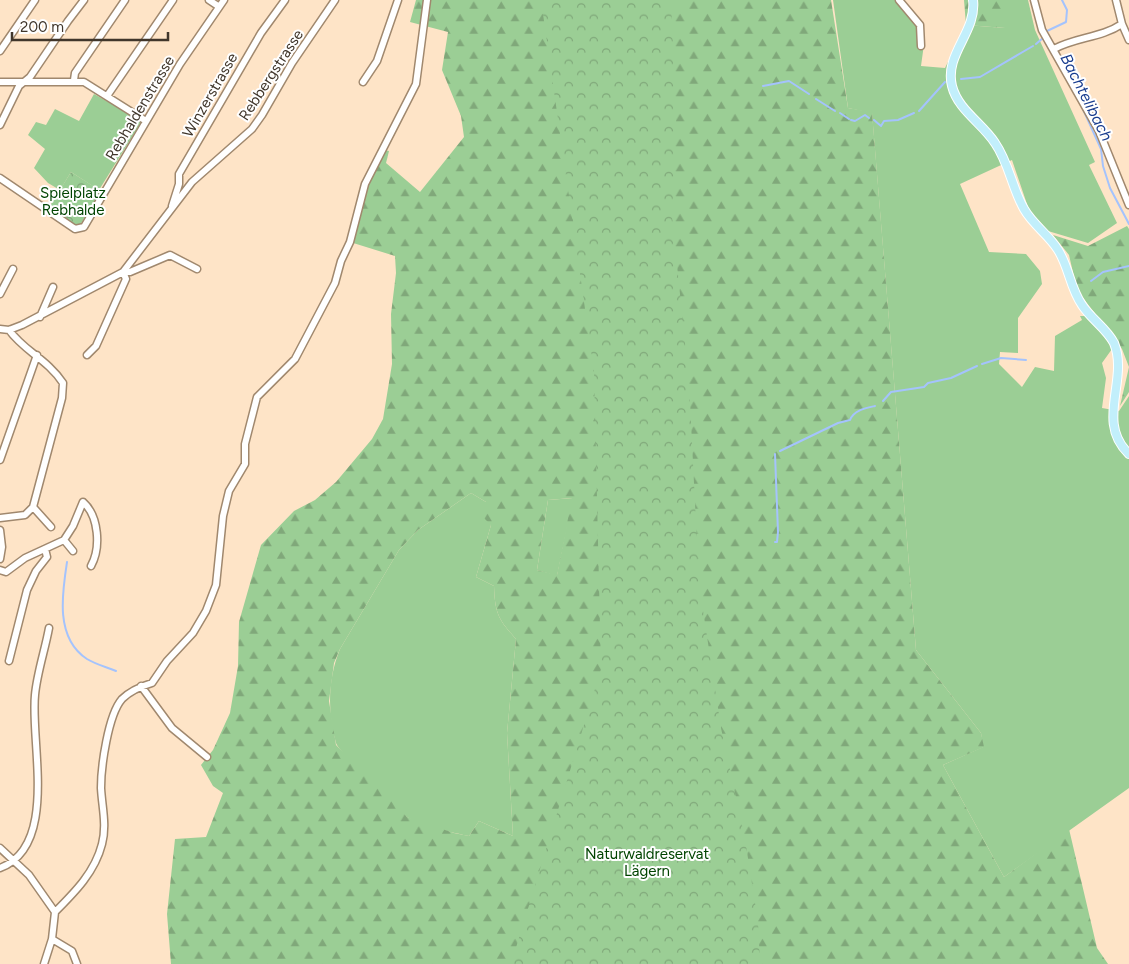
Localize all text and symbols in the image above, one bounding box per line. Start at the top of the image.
scale bar [12,10,169,42]
text: 200 m [20,18,64,36]
street label: Rebbergstrasse [235,26,307,124]
street label: Winzerstrasse [179,50,241,140]
water label: Bachtelibach [1056,50,1117,144]
street label: Rebhaldenstrasse [102,53,178,163]
park label: Spielplatz Rebhalde [40,184,106,219]
park label: Naturwaldreservat Lägern [585,845,709,880]

